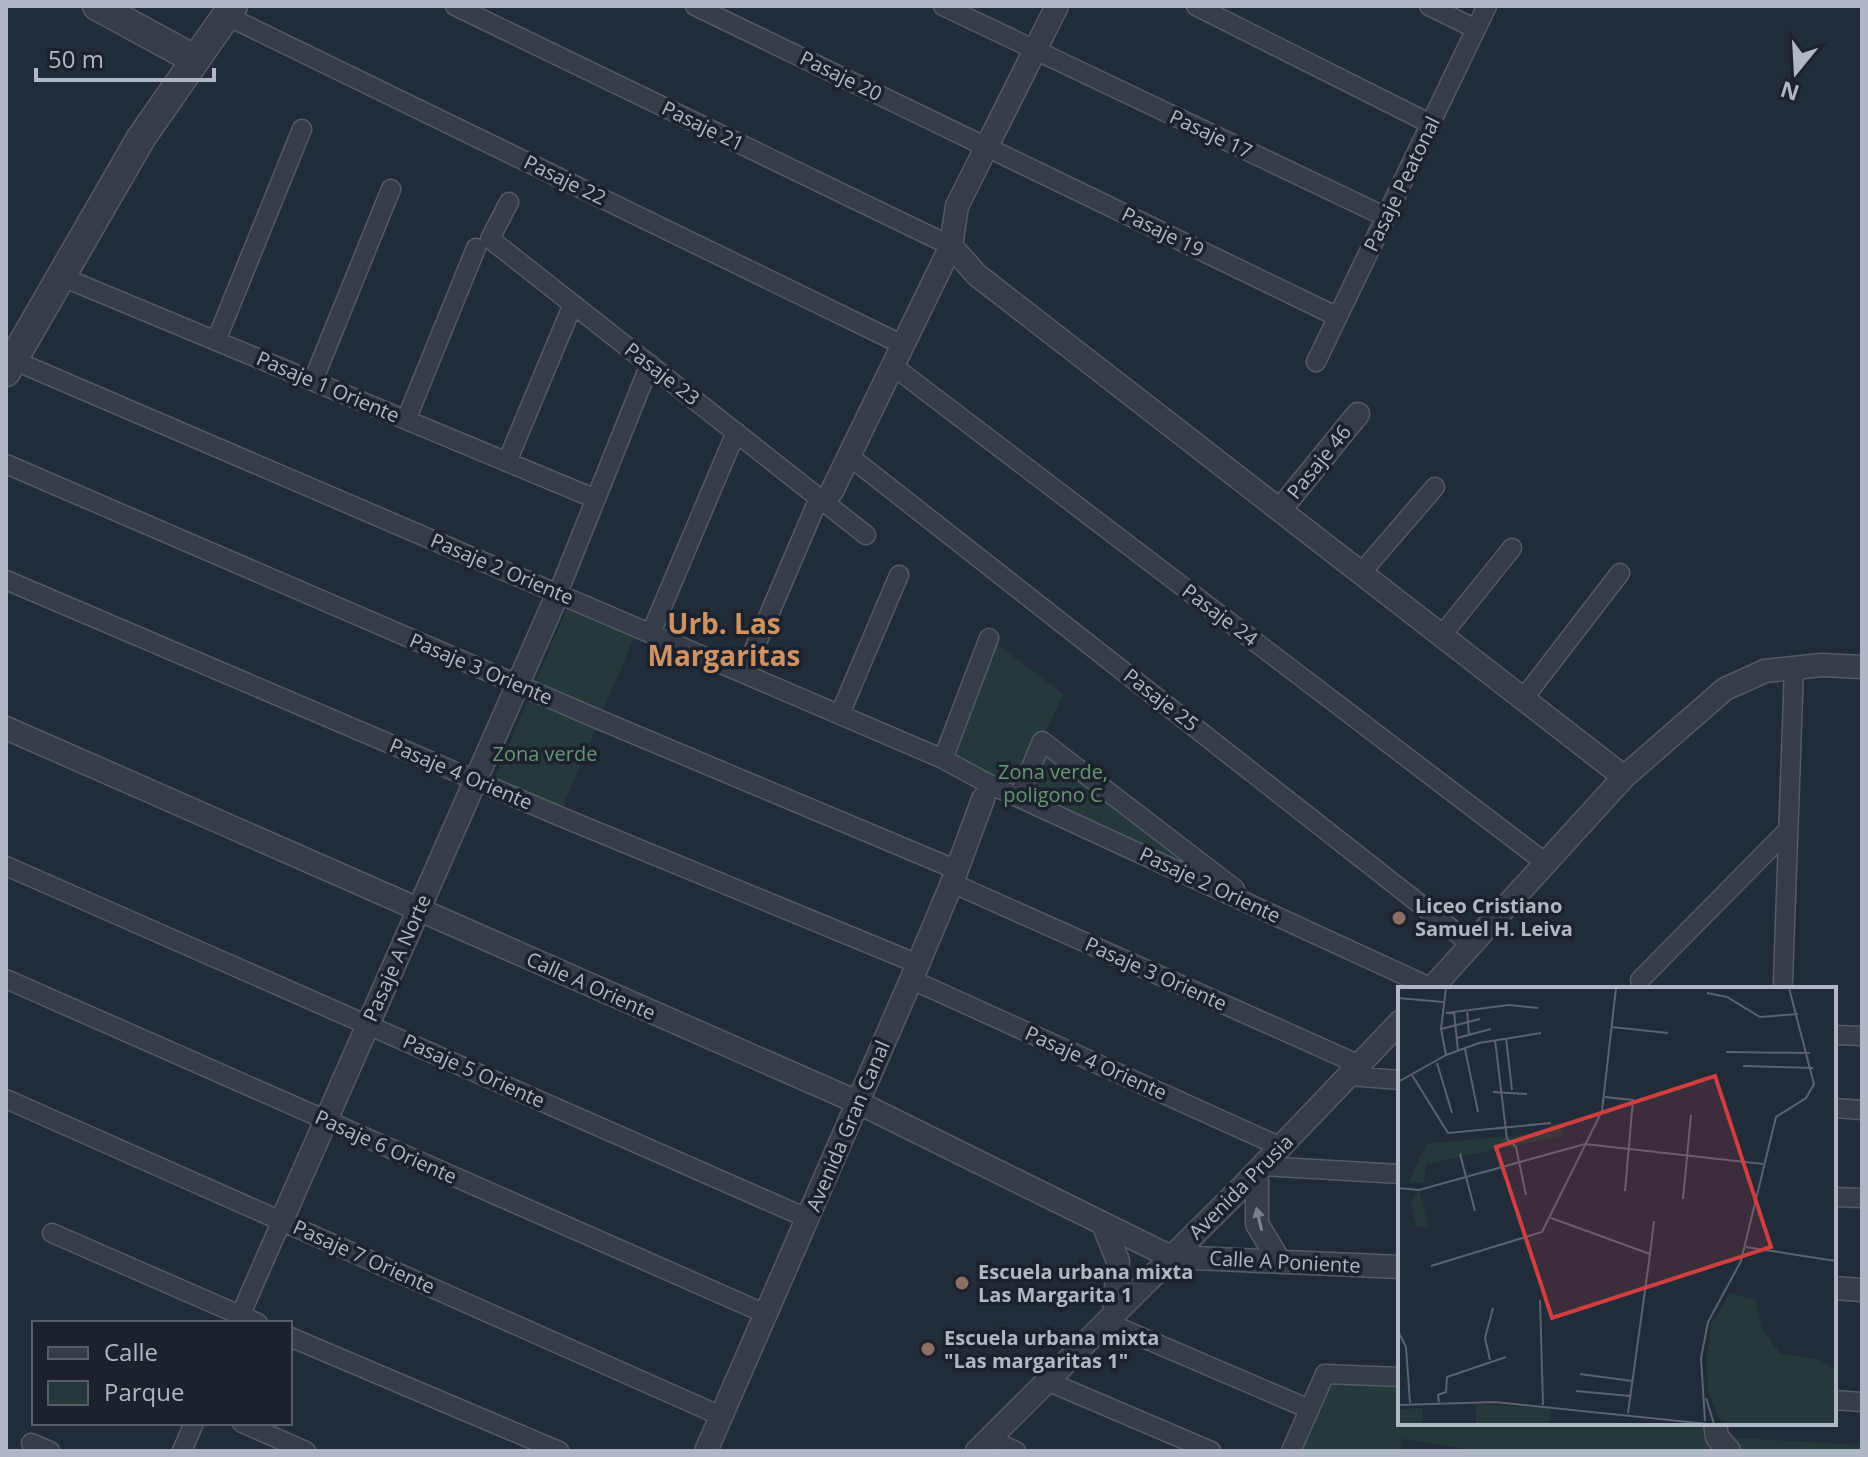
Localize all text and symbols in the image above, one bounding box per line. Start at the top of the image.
scale bar [36,32,214,82]
north arrow [1756,32,1836,112]
text: 50 m [48,42,104,75]
street label: Pasaje 20 [796,44,887,107]
text: N [1776,75,1803,109]
street label: Pasaje 21 [658,94,749,157]
street label: Pasaje 17 [1166,103,1257,164]
street label: Pasaje Peatonal [1357,112,1446,256]
street label: Pasaje 22 [520,148,611,211]
street label: Pasaje 19 [1118,200,1209,263]
street label: Pasaje 23 [619,336,705,411]
street label: Pasaje 1 Oriente [253,344,404,429]
street label: Pasaje 46 [1280,419,1357,504]
street label: Pasaje 2 Oriente [427,526,578,611]
street label: Pasaje 24 [1177,577,1264,652]
district label: Urb. Las Margaritas [647,604,801,674]
street label: Pasaje 3 Oriente [406,626,557,711]
street label: Pasaje 25 [1118,662,1204,737]
street label: Pasaje 4 Oriente [386,731,537,816]
park label: Zona verde [493,740,597,767]
park label: Zona verde, poligono C [998,758,1108,808]
street label: Pasaje 2 Oriente [1135,840,1285,929]
street label: Pasaje A Norte [356,890,437,1026]
place label: Liceo Cristiano Samuel H. Leiva [1415,892,1573,942]
marker: Liceo Cristiano Samuel H. Leiva [1390,909,1408,927]
street label: Pasaje 3 Oriente [1081,930,1231,1017]
street label: Calle A Oriente [522,945,660,1026]
inset map [1398,987,1836,1425]
street label: Pasaje 4 Oriente [1021,1019,1171,1106]
street label: Pasaje 5 Oriente [399,1027,549,1114]
street label: Avenida Gran Canal [799,1036,896,1215]
street label: Pasaje 6 Oriente [311,1103,461,1190]
street label: Avenida Prusia [1182,1128,1299,1245]
one-way arrow [1252,1207,1265,1232]
street label: Pasaje 7 Oriente [289,1213,439,1300]
street label: Calle A Poniente [1209,1244,1361,1279]
place label: Escuela urbana mixta Las Margarita 1 [978,1258,1193,1308]
marker: Escuela urbana mixta Las Margarita 1 [953,1274,971,1292]
legend [32,1321,292,1425]
place label: Escuela urbana mixta "Las margaritas 1" [944,1324,1159,1374]
text: Calle [104,1335,158,1368]
marker: Escuela urbana mixta "Las margaritas 1" [919,1340,937,1358]
text: Parque [104,1375,184,1408]

